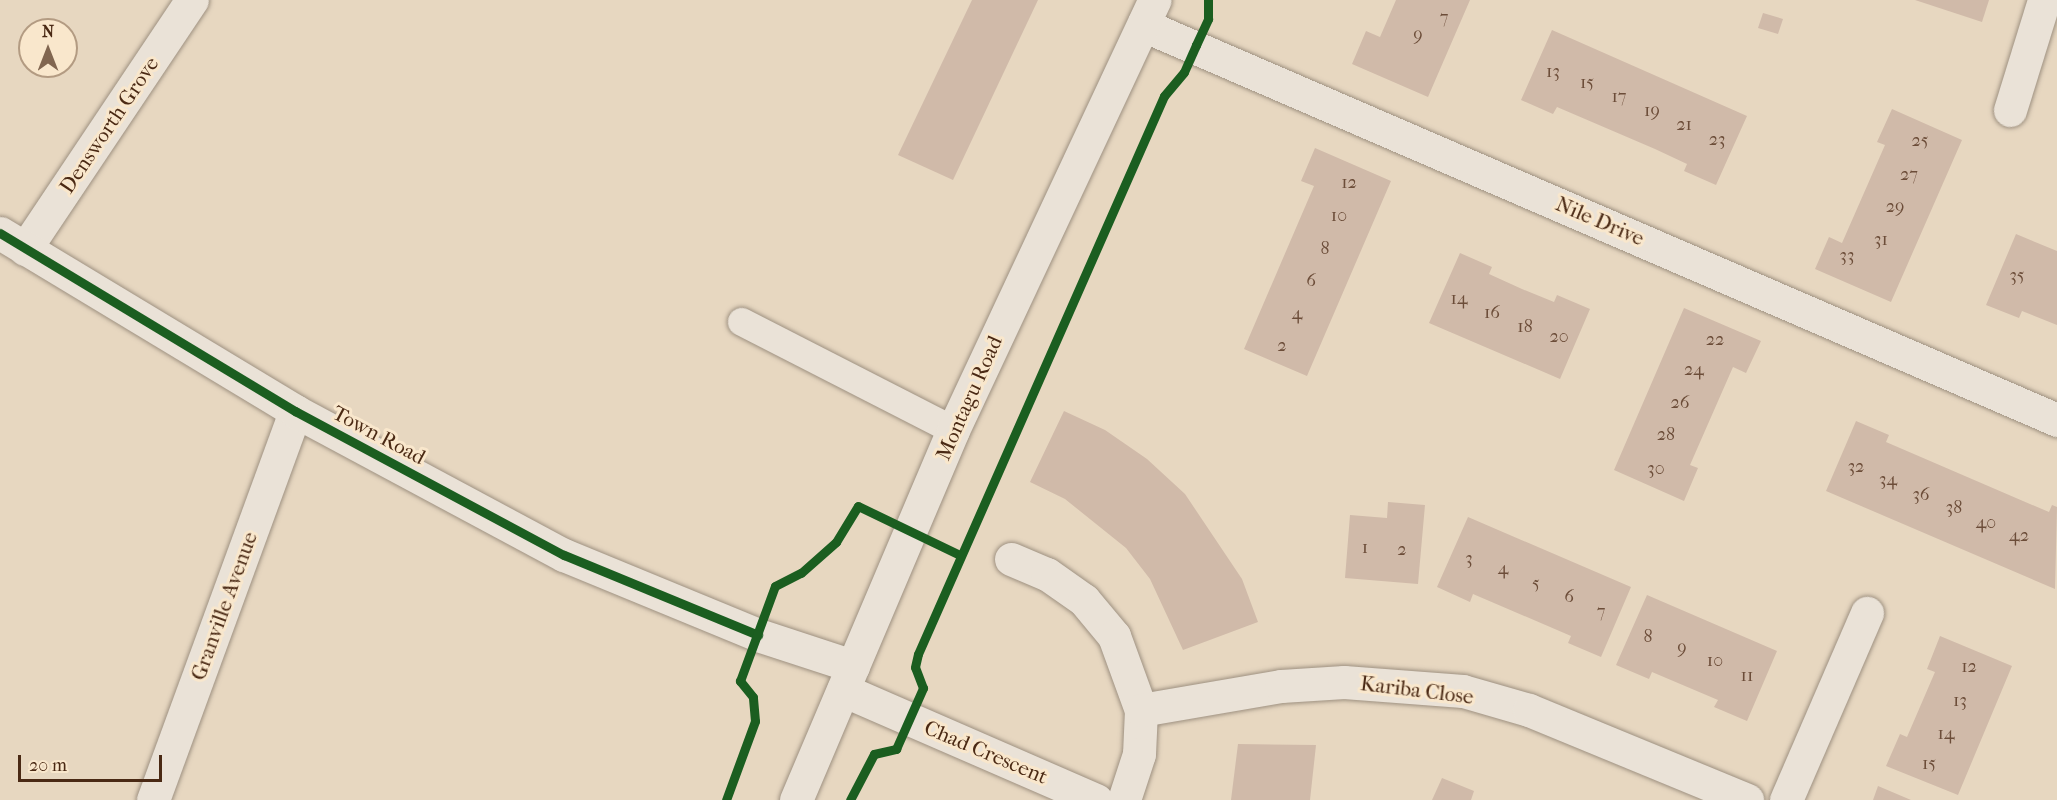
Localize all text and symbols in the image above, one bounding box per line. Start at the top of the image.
house number: 7 [1440,7,1448,29]
north arrow [18,18,78,78]
text: N [42,22,54,41]
house number: 9 [1413,24,1423,46]
street label: Densworth Grove [54,52,164,198]
house number: 13 [1546,61,1560,83]
house number: 15 [1580,72,1594,94]
house number: 17 [1611,86,1627,108]
house number: 19 [1644,100,1660,122]
house number: 21 [1676,114,1692,136]
house number: 23 [1709,129,1725,151]
house number: 25 [1911,130,1929,152]
house number: 27 [1900,164,1918,186]
house number: 12 [1341,172,1357,194]
street label: Nile Drive [1552,191,1648,251]
house number: 29 [1886,196,1904,218]
house number: 10 [1331,205,1347,227]
house number: 31 [1874,229,1888,251]
house number: 8 [1320,238,1330,260]
house number: 33 [1840,245,1854,267]
house number: 35 [2009,265,2025,287]
house number: 6 [1306,270,1316,292]
house number: 14 [1450,288,1468,310]
house number: 16 [1484,302,1500,324]
house number: 4 [1292,303,1302,325]
house number: 18 [1517,316,1533,338]
house number: 20 [1549,326,1569,348]
house number: 22 [1706,329,1724,351]
street label: Montagu Road [930,332,1008,464]
house number: 2 [1277,335,1287,357]
house number: 24 [1684,359,1704,381]
house number: 26 [1670,392,1690,414]
street label: Town Road [328,400,430,470]
house number: 28 [1657,424,1675,446]
house number: 32 [1848,456,1864,478]
house number: 30 [1647,458,1665,480]
house number: 34 [1879,469,1897,491]
house number: 36 [1912,484,1930,506]
house number: 38 [1946,497,1962,519]
house number: 40 [1976,512,1996,534]
house number: 42 [2009,525,2029,547]
street label: Granville Avenue [185,528,263,684]
house number: 1 [1362,537,1368,559]
house number: 2 [1397,539,1407,561]
house number: 3 [1465,548,1473,570]
house number: 4 [1498,558,1508,580]
house number: 5 [1532,573,1540,595]
house number: 6 [1564,586,1574,608]
house number: 7 [1597,601,1605,623]
house number: 8 [1643,626,1653,648]
house number: 9 [1677,637,1687,659]
house number: 10 [1707,650,1723,672]
house number: 12 [1961,656,1977,678]
house number: 11 [1741,665,1753,687]
street label: Kariba Close [1359,671,1475,709]
house number: 13 [1953,690,1967,712]
street label: Chad Crescent [920,715,1052,789]
house number: 14 [1937,723,1955,745]
scale bar [21,743,165,781]
house number: 15 [1922,753,1936,775]
text: 20 m [29,755,67,776]

